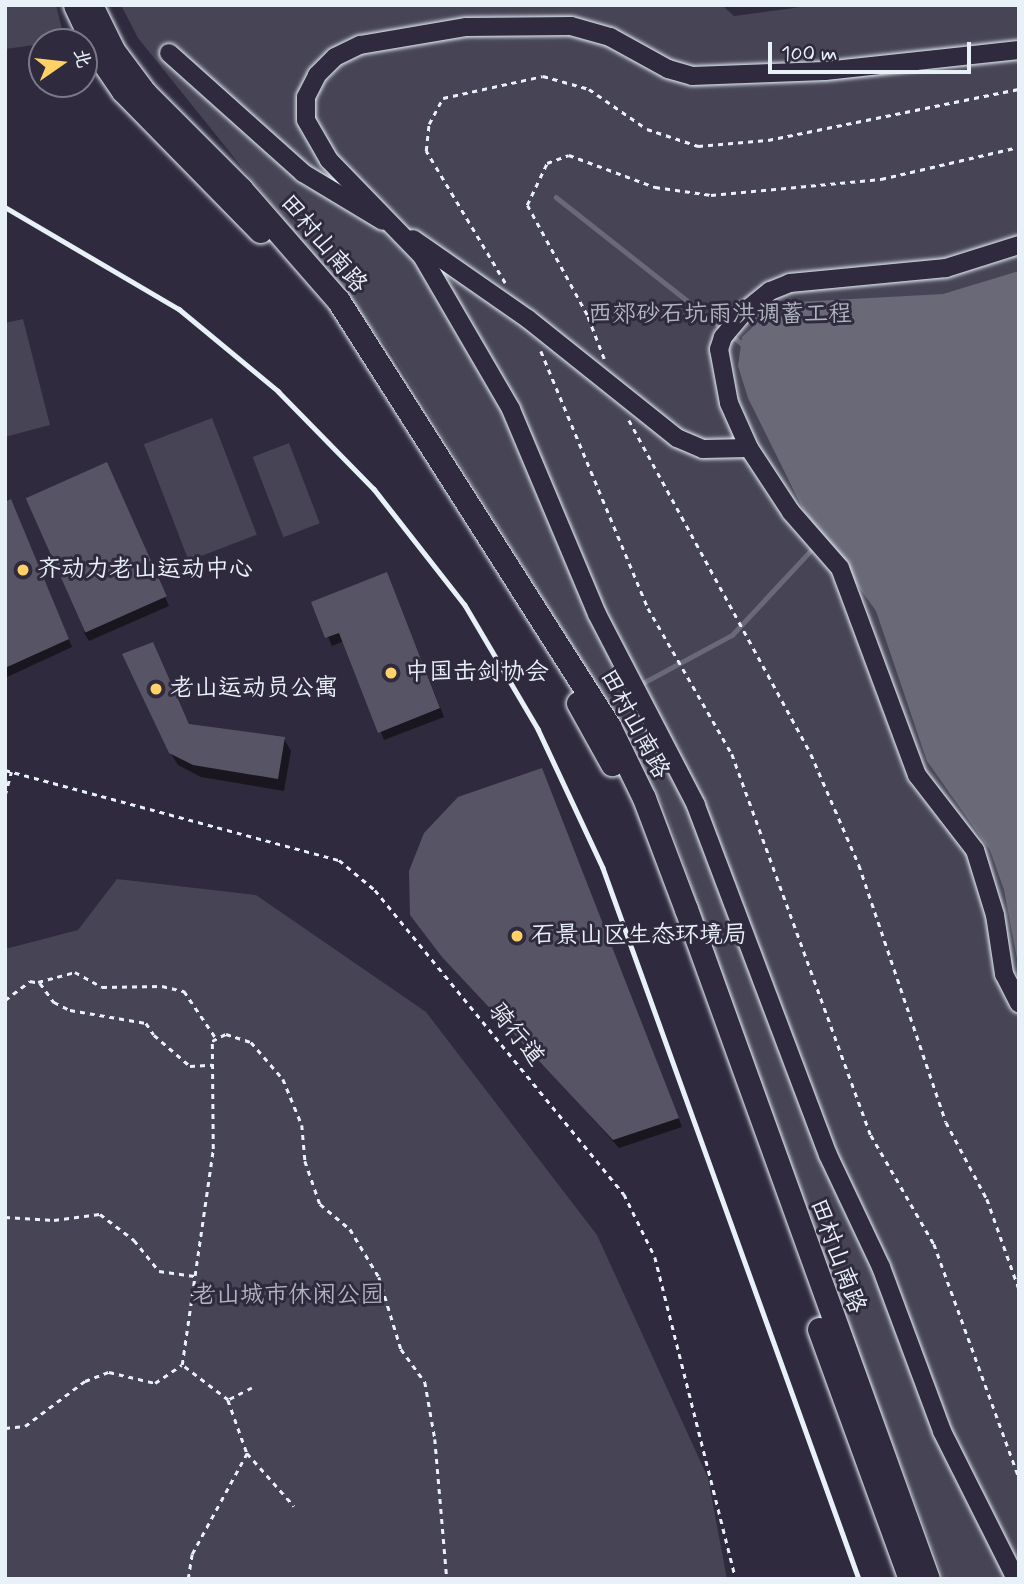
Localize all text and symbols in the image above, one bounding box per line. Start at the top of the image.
north arrow [28,28,98,98]
scale bar [772,28,975,72]
text: 100 m [781,40,837,68]
text: 北 [67,46,96,71]
street label: 田村山南路 [273,189,373,299]
park label: 西郊砂石坑雨洪调蓄工程 [588,301,852,329]
place label: 齐动力老山运动中心 [37,556,253,584]
marker: 齐动力老山运动中心 [15,562,31,578]
place label: 中国击剑协会 [405,659,549,687]
street label: 田村山南路 [593,664,675,784]
marker: 中国击剑协会 [383,665,399,681]
place label: 老山运动员公寓 [170,675,338,703]
marker: 老山运动员公寓 [148,681,164,697]
place label: 石景山区生态环境局 [531,922,747,950]
marker: 石景山区生态环境局 [509,928,525,944]
street label: 骑行道 [482,998,550,1072]
street label: 田村山南路 [803,1195,871,1317]
park label: 老山城市休闲公园 [192,1282,384,1310]

